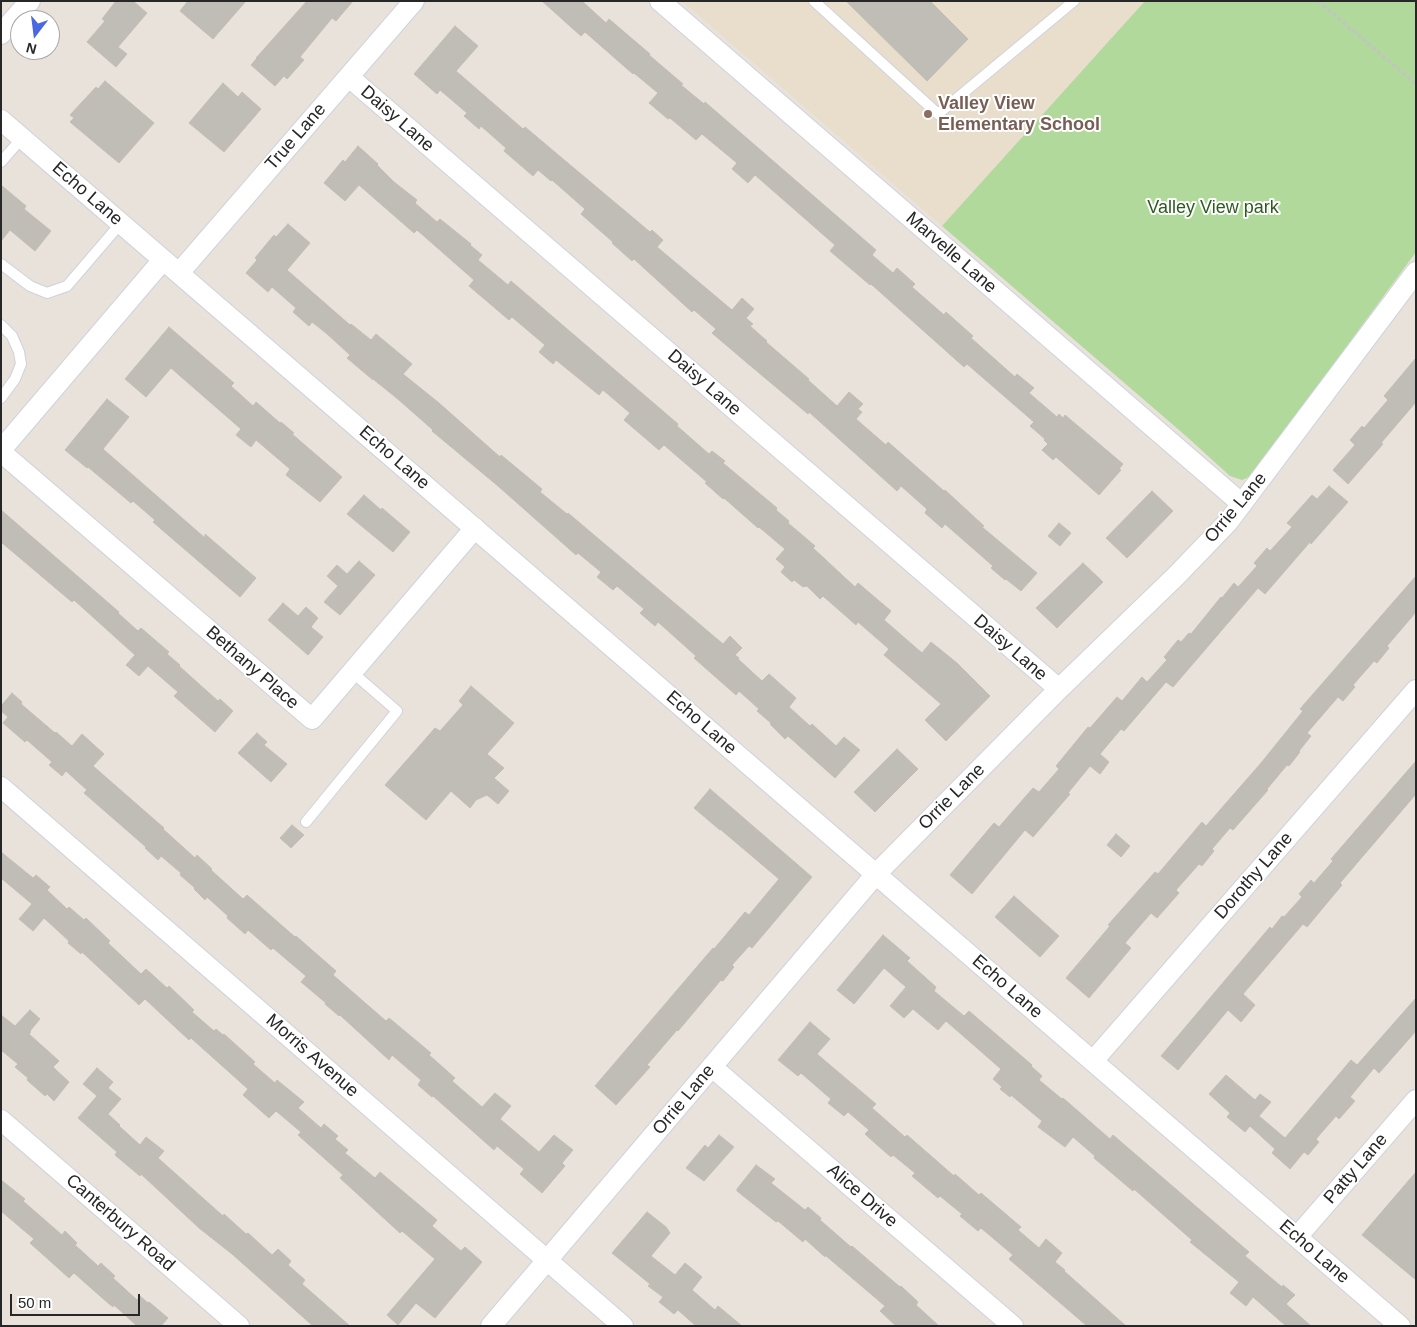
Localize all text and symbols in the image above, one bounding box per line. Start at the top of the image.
north arrow [10,10,60,60]
text: N [24,39,38,58]
street label: Daisy Lane [356,81,438,157]
place label: Valley View Elementary School [938,93,1100,136]
street label: True Lane [261,99,331,175]
marker: Valley View Elementary School [922,108,934,120]
street label: Echo Lane [47,158,127,230]
park label: Valley View park [1147,197,1279,219]
street label: Marvelle Lane [901,208,1001,298]
street label: Daisy Lane [663,345,745,421]
street label: Echo Lane [354,422,434,494]
street label: Orrie Lane [1200,468,1272,548]
street label: Daisy Lane [969,610,1051,686]
street label: Bethany Place [201,622,303,714]
street label: Echo Lane [661,687,741,759]
street label: Orrie Lane [914,759,990,835]
street label: Dorothy Lane [1210,828,1298,924]
street label: Echo Lane [967,951,1047,1023]
street label: Morris Avenue [261,1010,363,1102]
street label: Orrie Lane [648,1060,720,1140]
street label: Patty Lane [1320,1129,1392,1209]
street label: Alice Drive [822,1160,902,1232]
street label: Canterbury Road [61,1170,179,1276]
street label: Echo Lane [1274,1216,1354,1288]
scale bar [12,1284,142,1316]
text: 50 m [18,1294,51,1311]

